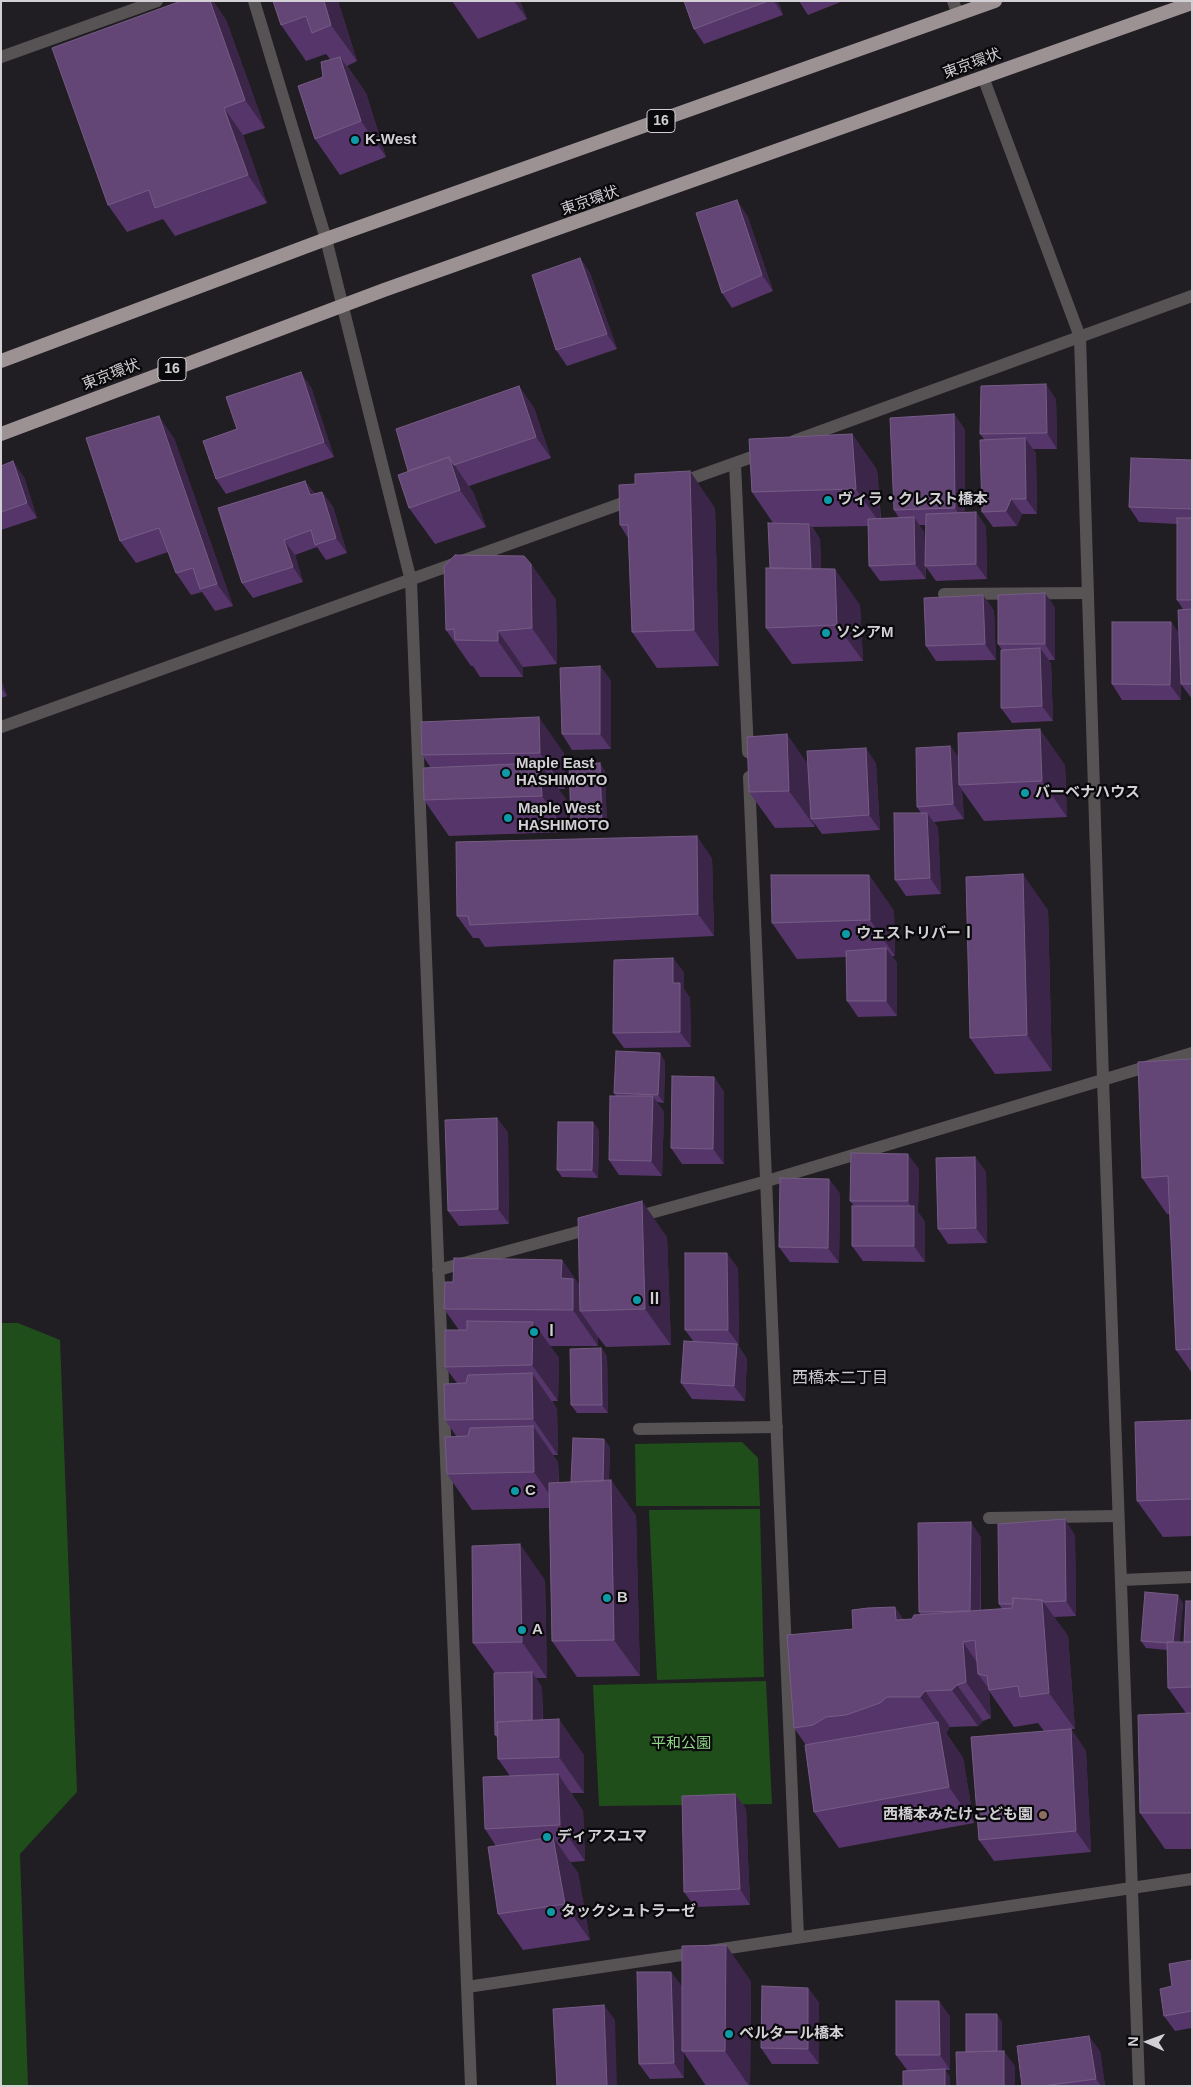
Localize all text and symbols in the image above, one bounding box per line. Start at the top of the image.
street label: 東京環状 [941,45,1003,83]
road number: 16 [647,110,675,132]
place label: K-West [365,131,416,149]
marker: K-West [349,134,361,146]
street label: 東京環状 [559,183,621,219]
street label: 東京環状 [80,356,142,394]
road number: 16 [158,358,186,380]
place label: ヴィラ・クレスト橋本 [838,491,988,509]
marker: ヴィラ・クレスト橋本 [822,494,834,506]
place label: ソシアM [836,624,893,642]
marker: ソシアM [820,627,832,639]
place label: Maple East HASHIMOTO [516,755,607,790]
marker: Maple East HASHIMOTO [500,767,512,779]
place label: バーベナハウス [1035,784,1140,802]
marker: バーベナハウス [1019,787,1031,799]
place label: Maple West HASHIMOTO [518,800,609,835]
marker: Maple West HASHIMOTO [502,812,514,824]
place label: ウェストリバーⅠ [856,925,976,943]
marker: ウェストリバーⅠ [840,928,852,940]
place label: Ⅱ [647,1291,662,1309]
marker: Ⅱ [631,1294,643,1306]
place label: Ⅰ [544,1323,559,1341]
marker: Ⅰ [528,1326,540,1338]
district label: 西橋本二丁目 [792,1369,888,1389]
place label: C [525,1482,536,1500]
marker: C [509,1485,521,1497]
place label: B [617,1589,628,1607]
marker: B [601,1592,613,1604]
place label: A [532,1621,543,1639]
marker: A [516,1624,528,1636]
park label: 平和公園 [651,1735,711,1753]
place label: 西橋本みたけこども園 [883,1806,1033,1824]
marker: 西橋本みたけこども園 [1037,1809,1049,1821]
place label: ディアスユマ [557,1828,647,1846]
marker: ディアスユマ [541,1831,553,1843]
place label: タックシュトラーゼ [561,1903,696,1921]
marker: タックシュトラーゼ [545,1906,557,1918]
north arrow [1123,2017,1173,2067]
place label: ベルタール橋本 [739,2025,844,2043]
marker: ベルタール橋本 [723,2028,735,2040]
text: N [1125,2036,1141,2047]

